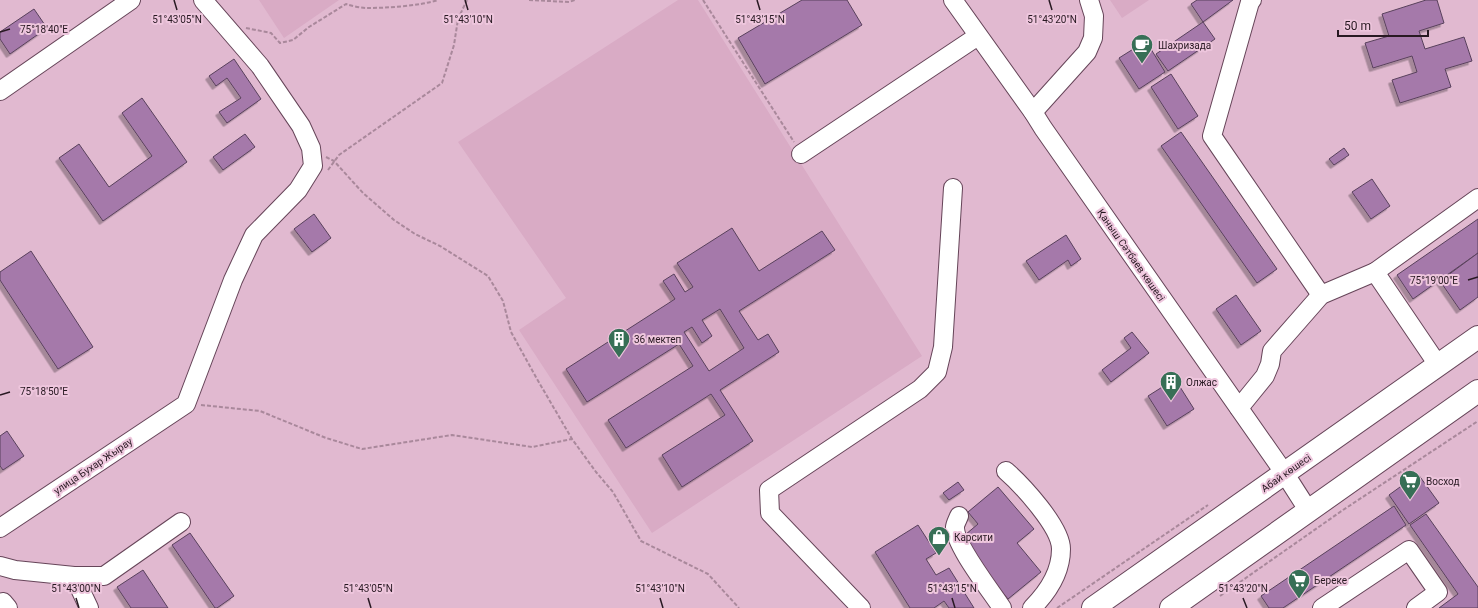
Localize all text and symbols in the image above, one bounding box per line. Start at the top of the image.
scale bar [1338,12,1428,38]
text: 51°43'05"N [152,14,202,25]
text: 51°43'10"N [443,14,493,25]
text: 51°43'15"N [735,14,785,25]
text: 51°43'20"N [1027,14,1077,25]
text: 50 m [1344,19,1371,33]
text: 75°18'40"E [20,24,68,35]
cafe icon: Шахризада [1129,32,1155,65]
place label: Шахризада [1158,40,1211,51]
street label: Қаныш Сәтбаев көшесі [1095,207,1167,303]
text: 75°19'00"E [1410,275,1458,286]
building icon: 36 мектеп [606,326,632,359]
place label: 36 мектеп [634,334,682,345]
building icon: Олжас [1158,369,1184,402]
place label: Олжас [1186,377,1217,388]
text: 75°18'50"E [20,386,68,397]
street label: улица Бухар Жырау [52,436,134,496]
street label: Абай көшесі [1259,452,1313,494]
supermarket icon: Восход [1397,468,1423,501]
place label: Восход [1426,476,1459,487]
shop icon: Карсити [926,524,952,557]
place label: Карсити [954,532,993,543]
supermarket icon: Береке [1286,567,1312,600]
place label: Береке [1314,575,1347,586]
text: 51°43'00"N [51,583,101,594]
text: 51°43'05"N [343,583,393,594]
text: 51°43'10"N [635,583,685,594]
text: 51°43'15"N [927,583,977,594]
text: 51°43'20"N [1218,583,1268,594]

